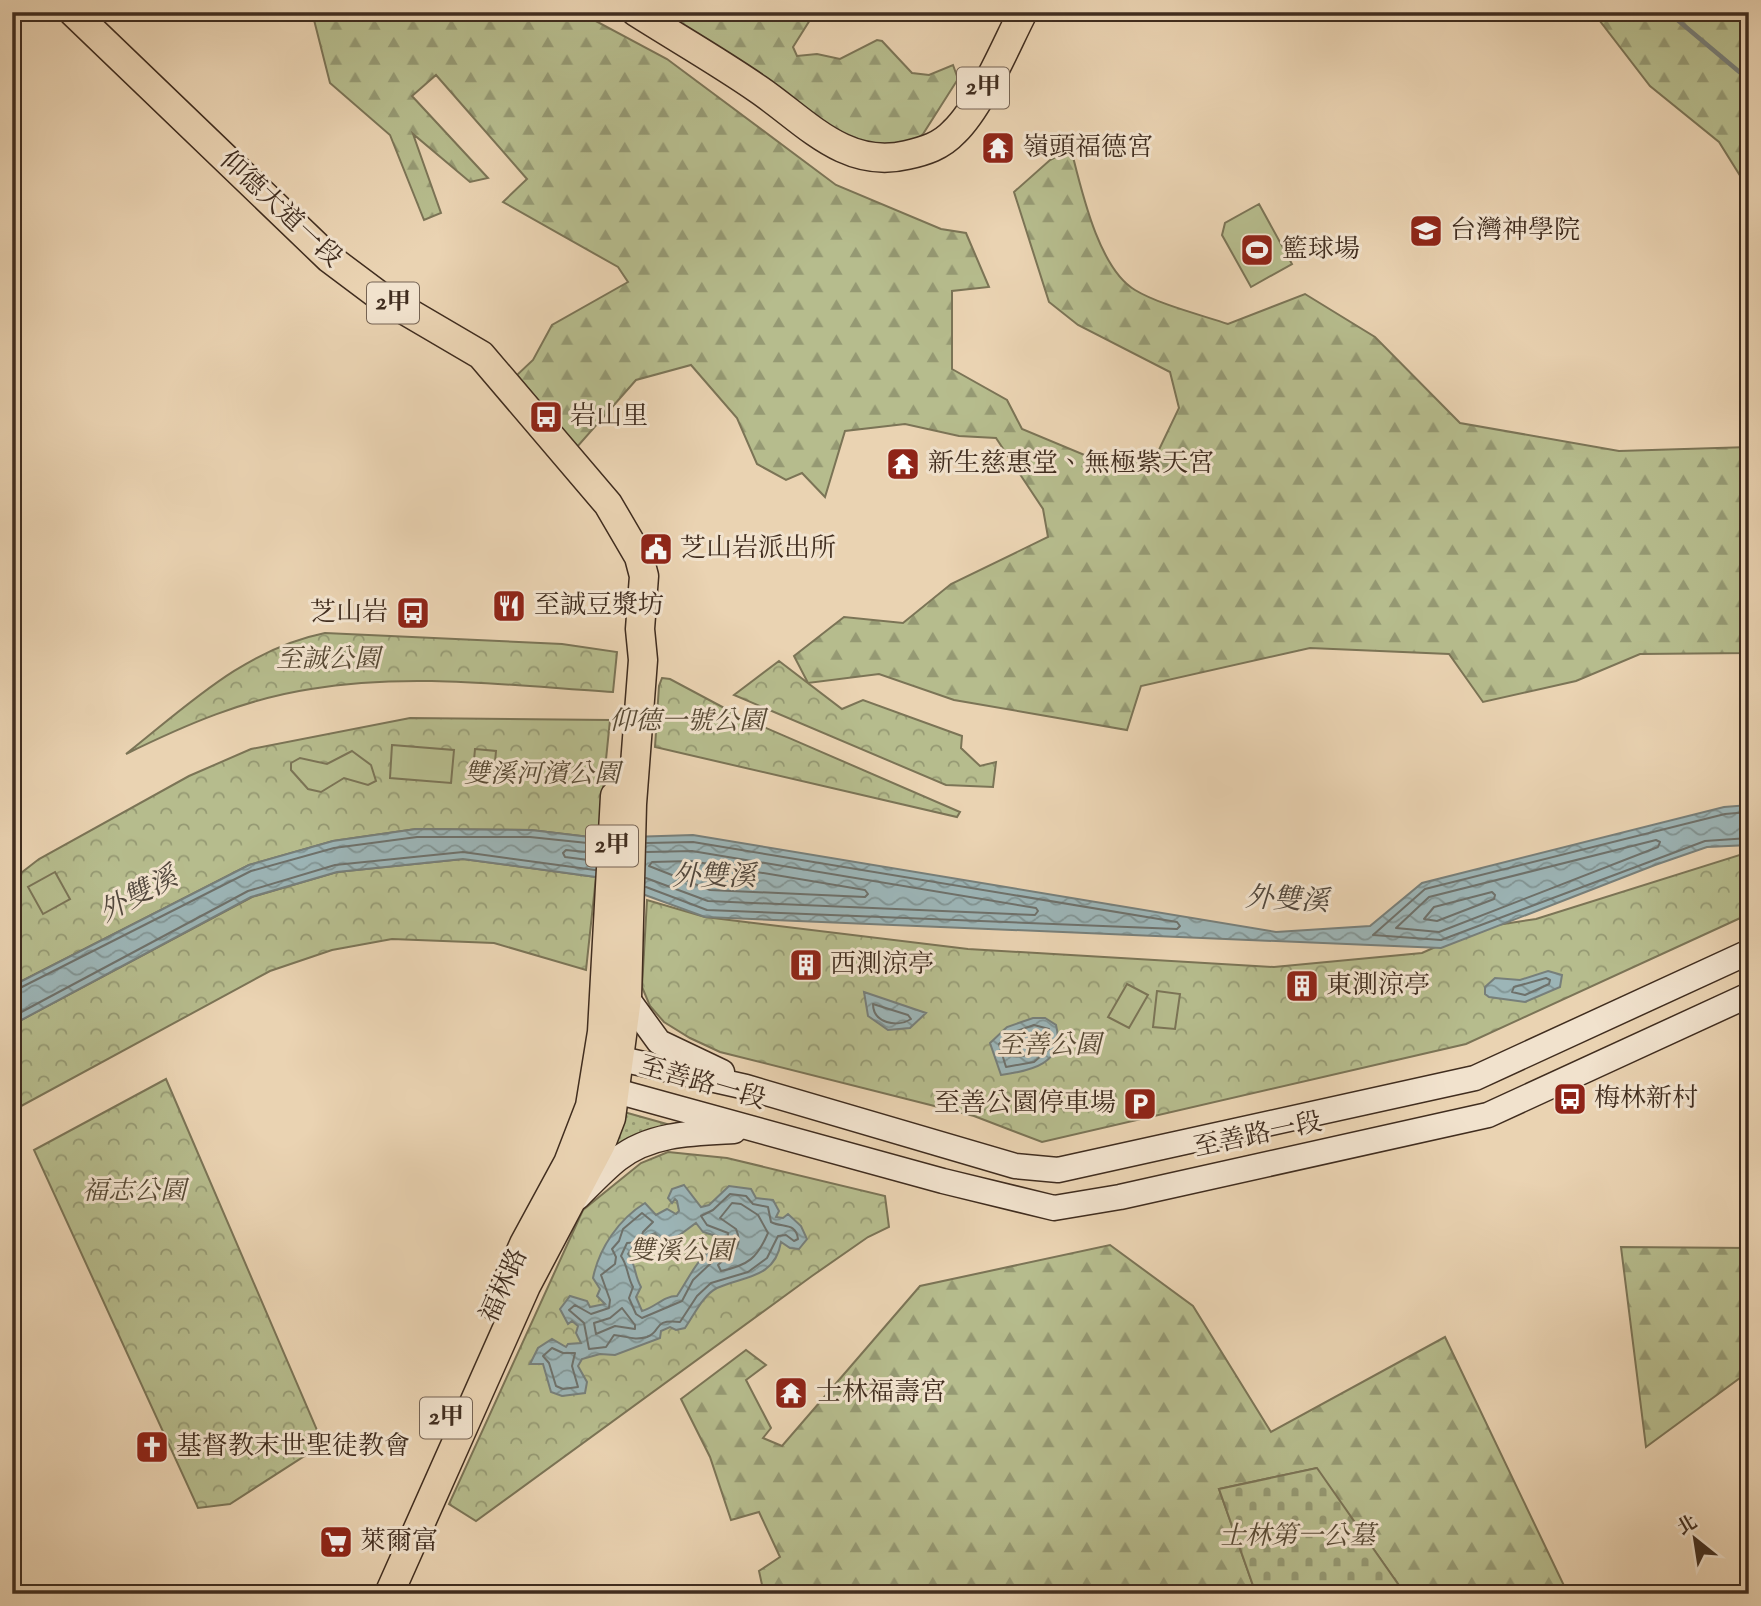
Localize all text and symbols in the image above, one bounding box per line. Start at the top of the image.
road number: 2甲 [957,68,1009,108]
temple icon: 嶺頭福德宮 [979,129,1017,167]
place label: 嶺頭福德宮 [1023,130,1153,167]
street label: 仰德大道一段 [210,143,350,277]
school or university icon: 台灣神學院 [1407,212,1445,250]
place label: 台灣神學院 [1450,213,1580,250]
sports icon: 籃球場 [1238,231,1276,269]
place label: 籃球場 [1282,232,1360,269]
road number: 2甲 [367,282,419,324]
bus stop icon: 岩山里 [527,398,565,436]
place label: 岩山里 [570,399,648,436]
temple icon: 新生慈惠堂、無極紫天宮 [884,445,922,483]
place label: 新生慈惠堂、無極紫天宮 [928,446,1214,483]
public building icon: 芝山岩派出所 [637,530,675,568]
place label: 芝山岩派出所 [680,531,836,568]
restaurant icon: 至誠豆漿坊 [490,587,528,625]
place label: 至誠豆漿坊 [534,588,664,625]
bus stop icon: 芝山岩 [394,594,432,632]
place label: 芝山岩 [310,595,388,632]
park label: 至誠公園 [276,642,384,679]
park label: 仰德一號公園 [609,704,769,741]
park label: 雙溪河濱公園 [464,757,624,794]
road number: 2甲 [586,826,638,866]
water label: 外雙溪 [93,857,188,933]
water label: 外雙溪 [672,858,759,898]
water label: 外雙溪 [1244,879,1333,923]
building icon: 西測涼亭 [787,946,825,984]
place label: 西測涼亭 [830,947,934,984]
building icon: 東測涼亭 [1283,967,1321,1005]
place label: 東測涼亭 [1326,968,1430,1005]
park label: 至善公園 [997,1028,1105,1065]
street label: 至善路一段 [634,1048,770,1120]
bus stop icon: 梅林新村 [1551,1080,1589,1118]
place label: 梅林新村 [1594,1081,1698,1118]
parking icon: 至善公園停車場 [1121,1085,1159,1123]
place label: 至善公園停車場 [934,1086,1116,1123]
street label: 至善路一段 [1191,1104,1325,1168]
park label: 福志公園 [82,1174,190,1211]
park label: 雙溪公園 [629,1234,737,1271]
street label: 福林路 [472,1243,538,1329]
temple icon: 士林福壽宮 [772,1374,810,1412]
place label: 士林福壽宮 [816,1375,946,1412]
road number: 2甲 [420,1398,472,1438]
church icon: 基督教末世聖徒教會 [133,1428,171,1466]
place label: 基督教末世聖徒教會 [176,1429,410,1466]
north arrow [1660,1504,1730,1574]
text: 北 [1673,1510,1703,1543]
park label: 士林第一公墓 [1219,1519,1379,1556]
supermarket icon: 萊爾富 [317,1523,355,1561]
place label: 萊爾富 [360,1524,438,1561]

